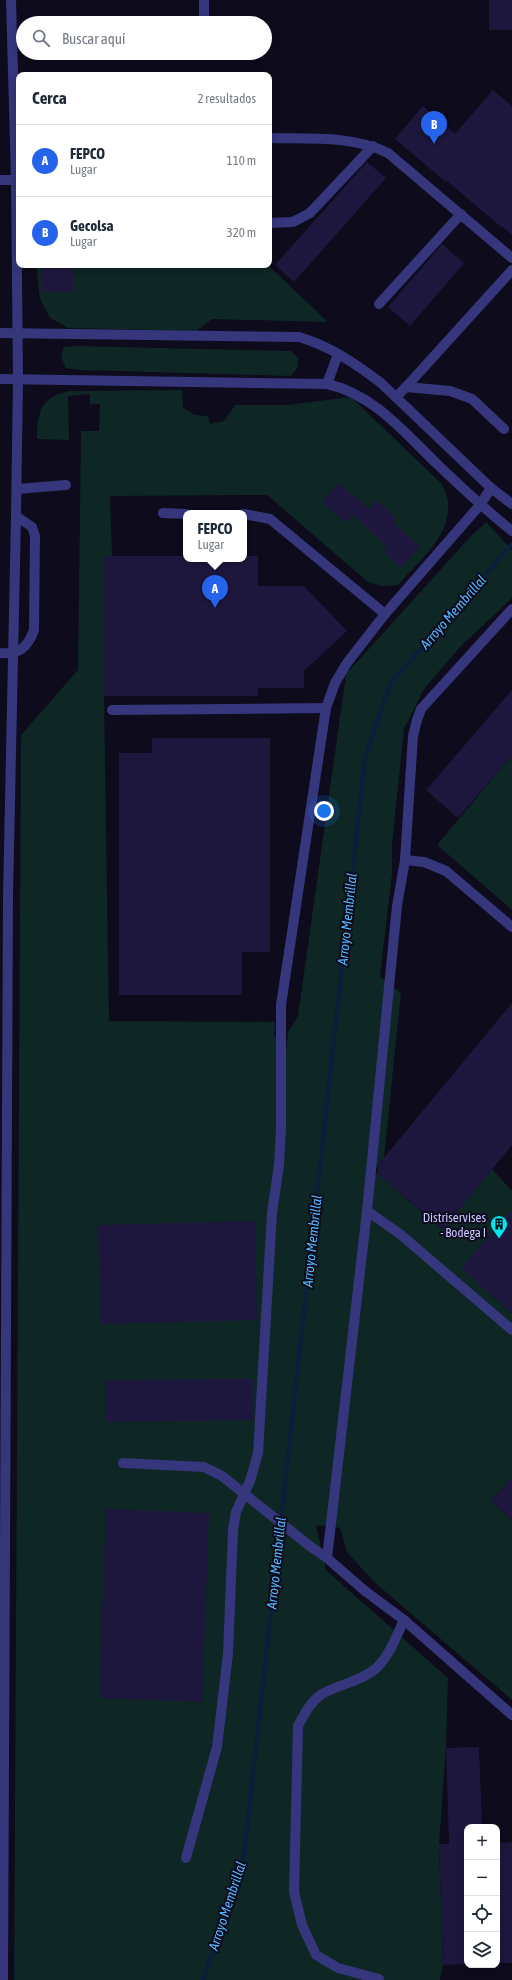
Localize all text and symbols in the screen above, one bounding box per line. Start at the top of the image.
search box [16,16,272,60]
icon: search [30,27,52,49]
text: Buscar aquí [62,30,125,47]
text: Cerca [32,88,67,108]
text: 2 resultados [197,91,256,106]
pin: B [421,111,447,144]
text: FEPCO [70,145,105,162]
text: A [42,153,48,168]
text: 110 m [227,153,256,168]
text: Lugar [70,162,97,177]
text: Gecolsa [70,217,114,234]
text: B [42,225,48,240]
text: 320 m [227,225,256,240]
text: Lugar [70,234,97,249]
popup [183,510,247,562]
text: FEPCO [198,520,233,537]
text: Lugar [198,537,224,552]
water label: Arroyo Membrillal [416,572,490,653]
pin: A [202,575,228,608]
your location [314,801,334,821]
water label: Arroyo Membrillal [334,872,360,967]
water label: Arroyo Membrillal [299,1194,325,1289]
place label: Distriservises - Bodega I [423,1210,486,1240]
building icon: Distriservises - Bodega I [489,1214,509,1239]
water label: Arroyo Membrillal [263,1516,289,1611]
map controls [464,1824,500,1968]
button: + [464,1824,500,1860]
water label: Arroyo Membrillal [205,1859,249,1953]
button: − [464,1860,500,1896]
button: locate [464,1896,500,1932]
button: layers [464,1932,500,1968]

